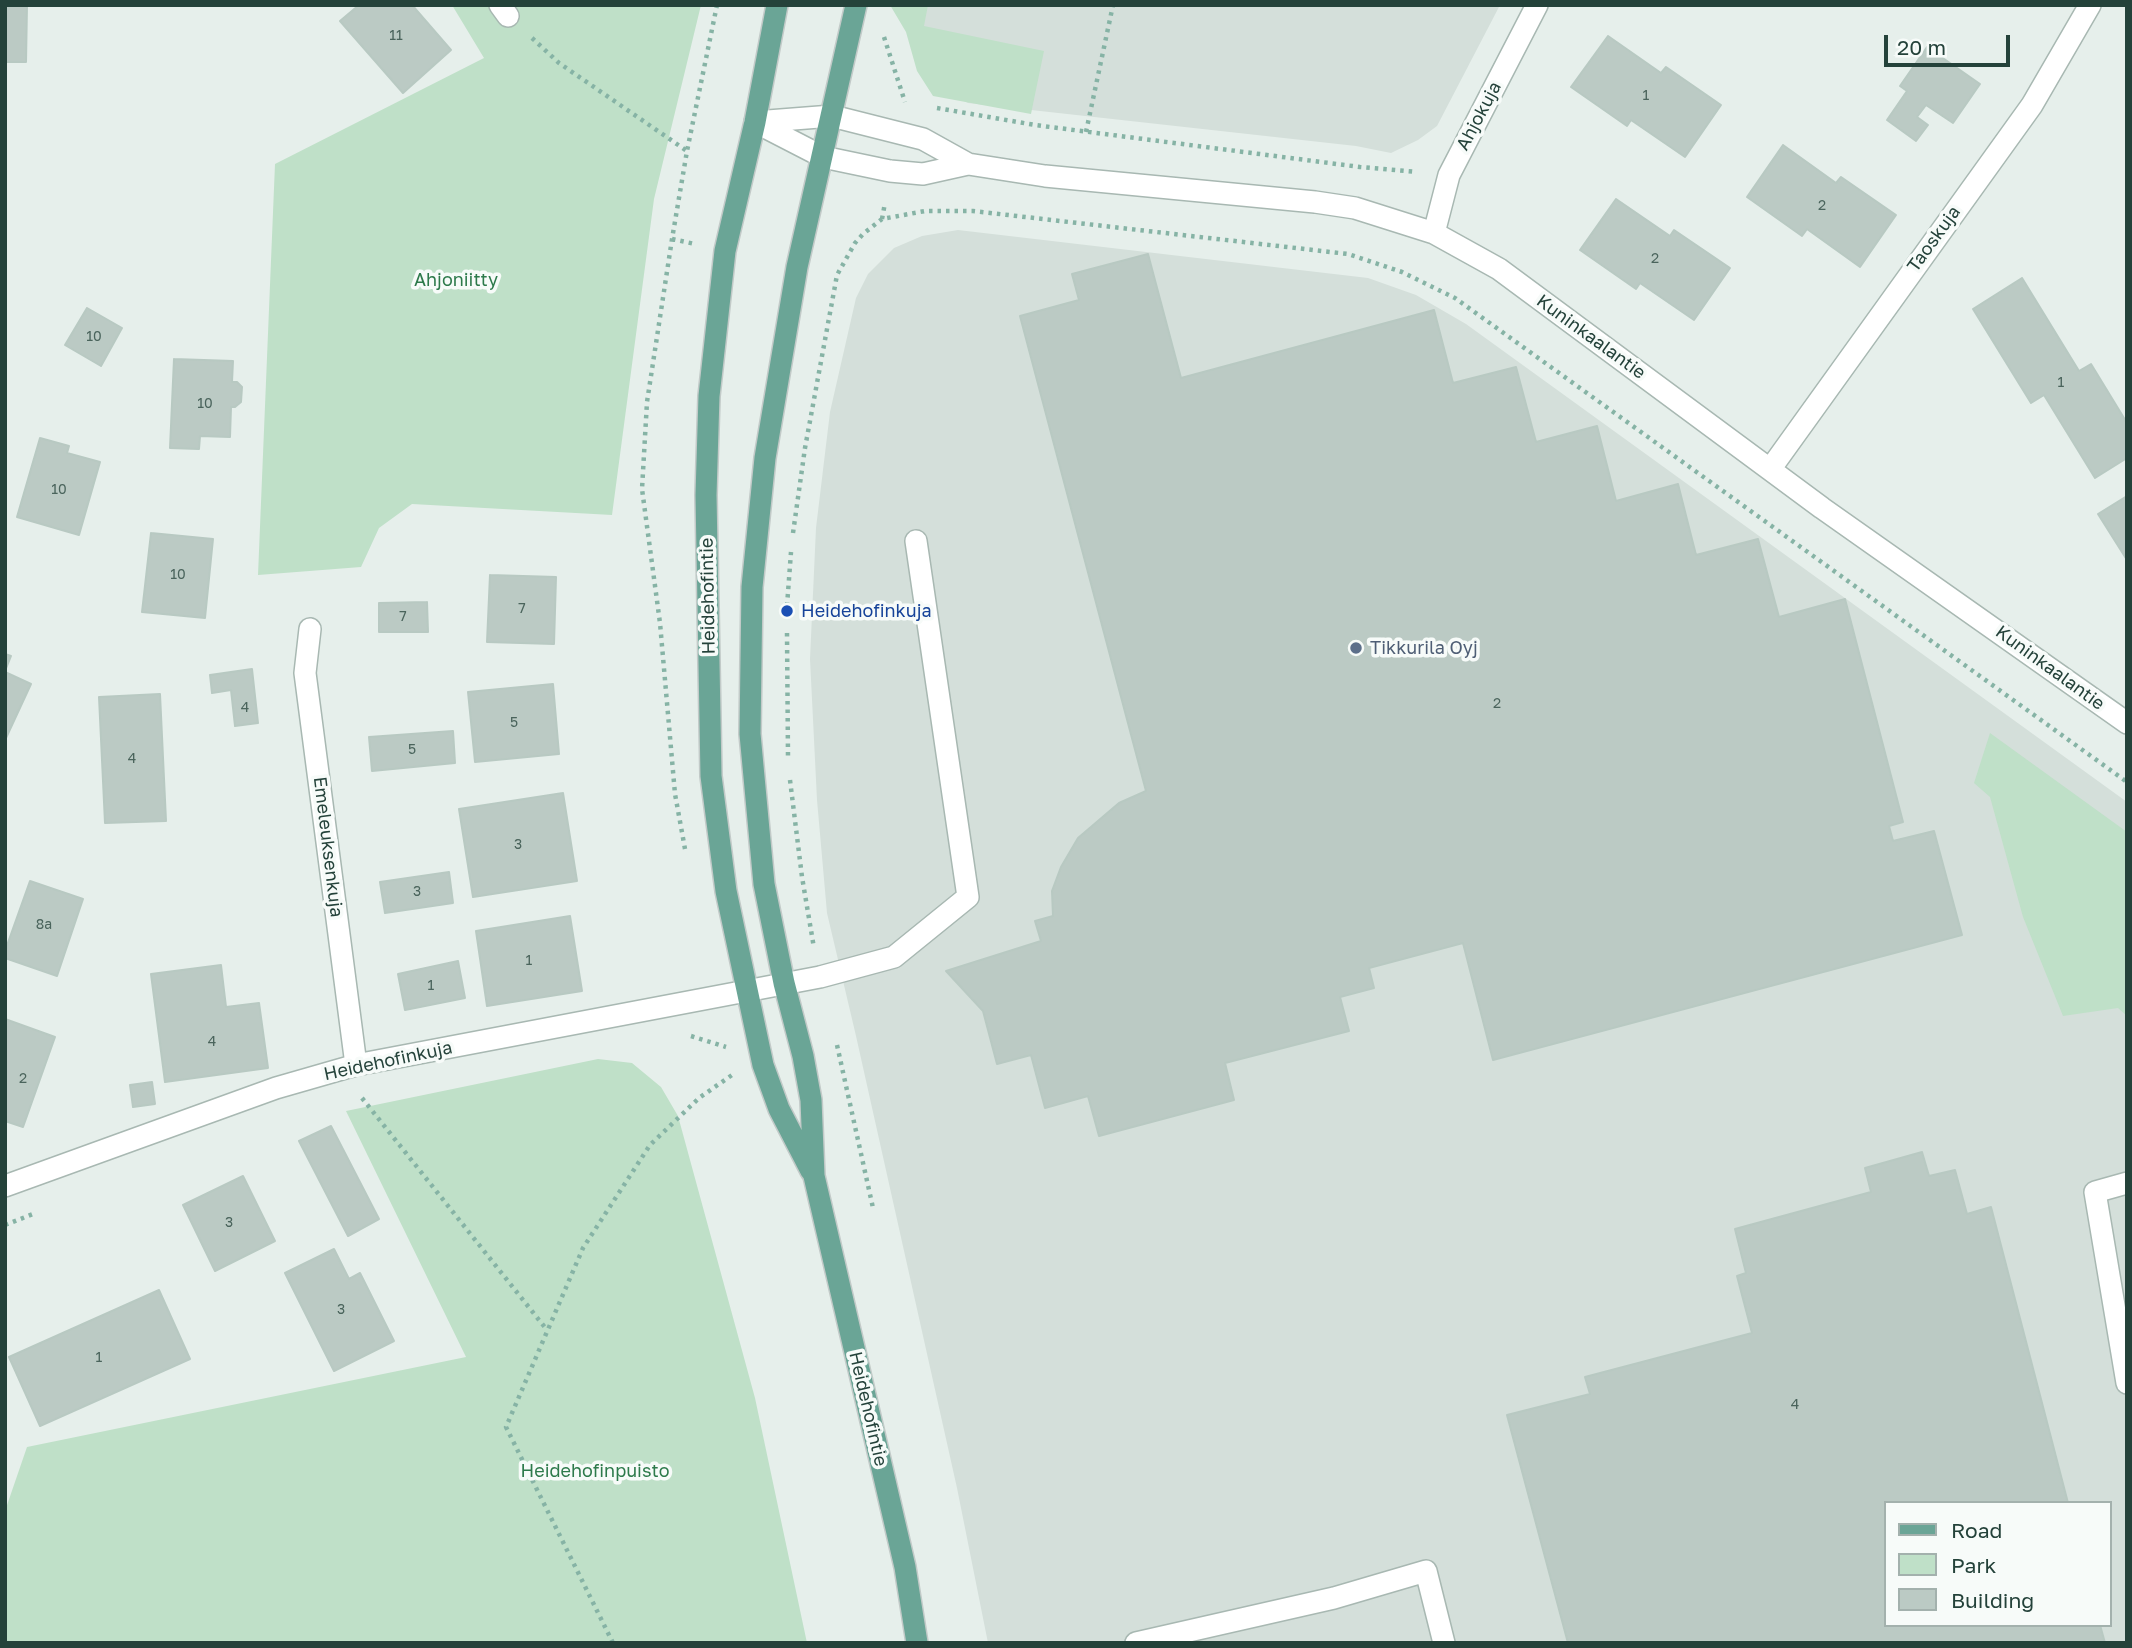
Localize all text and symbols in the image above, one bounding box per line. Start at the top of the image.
scale bar [1887,21,2013,65]
house number: 11 [389,28,403,44]
text: 20 m [1897,34,1946,60]
street label: Ahjokuja [1452,78,1506,154]
house number: 1 [1643,88,1649,104]
house number: 2 [1818,198,1826,214]
street label: Taoskuja [1903,202,1965,276]
house number: 2 [1651,251,1659,267]
park label: Ahjoniitty [414,269,498,291]
street label: Kuninkaalantie [1532,290,1650,384]
house number: 10 [86,329,102,345]
house number: 1 [2058,375,2064,391]
house number: 10 [197,396,213,412]
house number: 10 [51,482,67,498]
street label: Heidehofintie [696,537,720,655]
house number: 10 [170,567,186,583]
place label: Heidehofinkuja [801,600,932,622]
house number: 7 [518,601,526,617]
marker: Heidehofinkuja [779,603,795,619]
house number: 7 [399,609,407,625]
street label: Kuninkaalantie [1991,621,2109,715]
place label: Tikkurila Oyj [1370,637,1478,659]
marker: Tikkurila Oyj [1348,640,1364,656]
house number: 2 [1493,696,1501,712]
house number: 4 [241,700,249,716]
house number: 5 [510,715,518,731]
house number: 5 [408,742,416,758]
house number: 4 [128,751,136,767]
street label: Emeleuksenkuja [309,775,347,919]
house number: 3 [514,837,522,853]
house number: 3 [413,884,421,900]
house number: 8a [36,917,52,933]
house number: 1 [526,953,532,969]
house number: 1 [428,978,434,994]
house number: 4 [208,1034,216,1050]
street label: Heidehofinkuja [322,1037,454,1085]
house number: 2 [19,1071,27,1087]
house number: 3 [225,1215,233,1231]
house number: 3 [337,1302,345,1318]
house number: 1 [96,1350,102,1366]
street label: Heidehofintie [844,1350,892,1468]
house number: 4 [1791,1397,1799,1413]
park label: Heidehofinpuisto [521,1460,669,1482]
legend [1884,1501,2111,1627]
text: Road [1951,1517,2002,1543]
text: Park [1951,1552,1996,1578]
text: Building [1951,1587,2034,1613]

